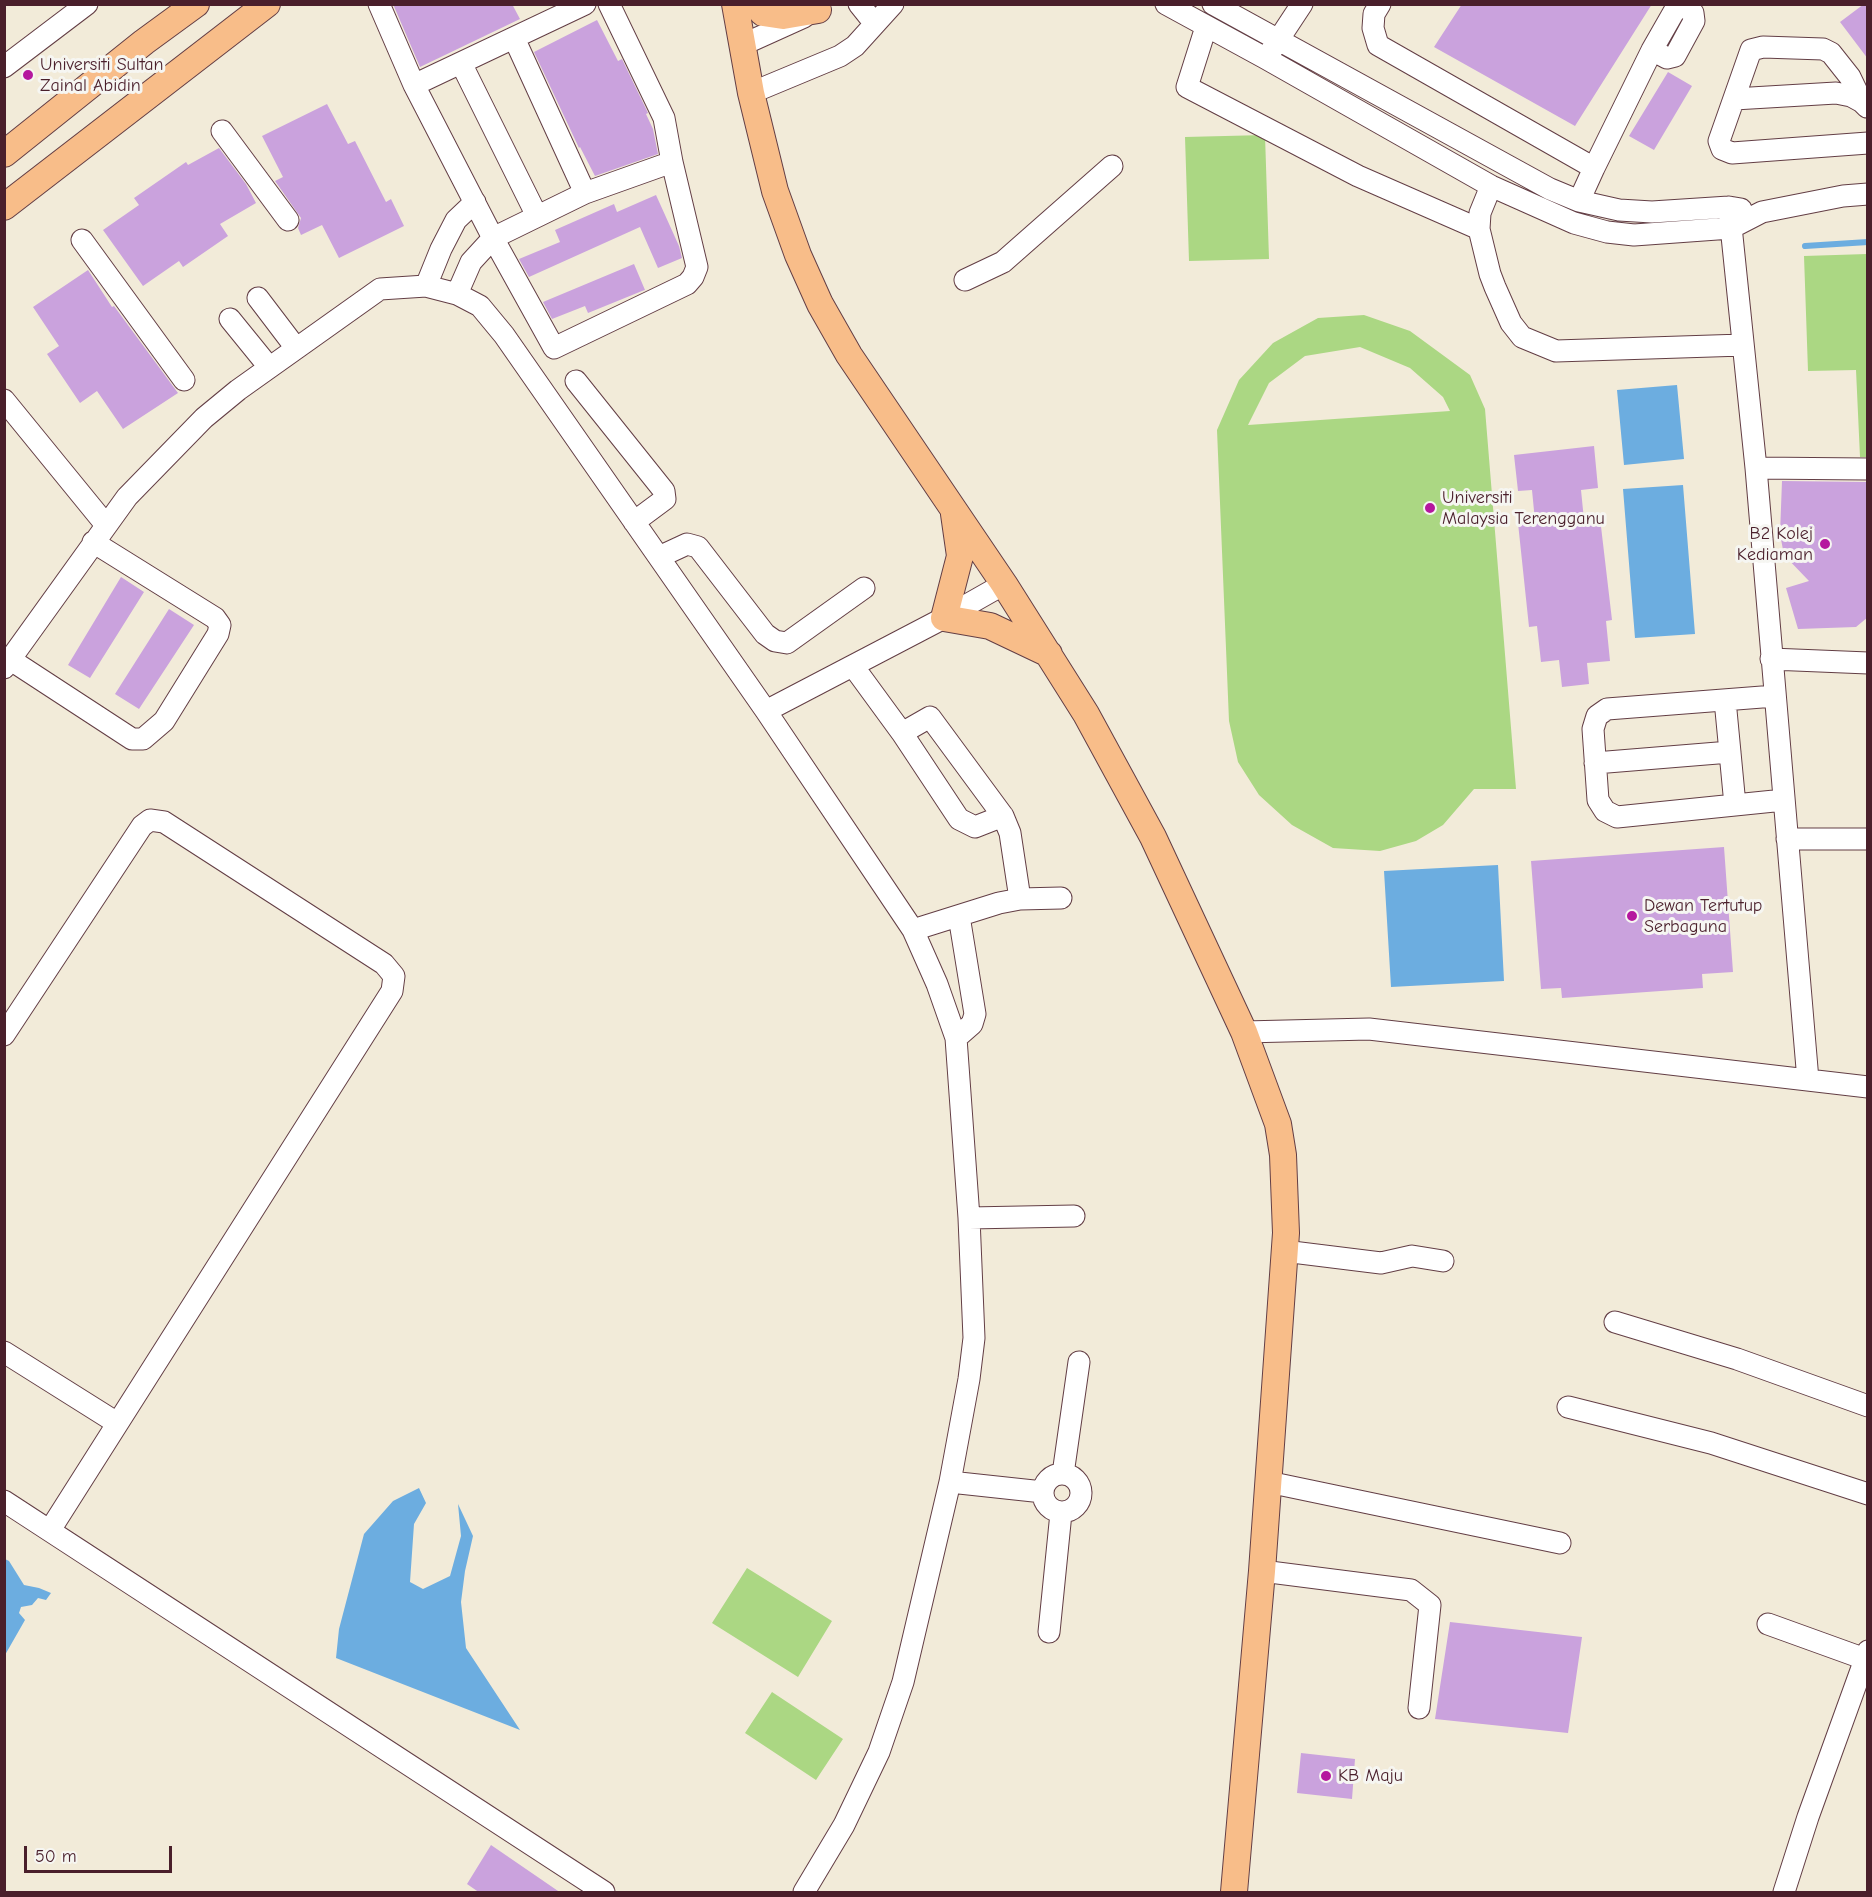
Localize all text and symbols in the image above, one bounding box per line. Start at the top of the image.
place label: Universiti Sultan Zainal Abidin [40,54,164,97]
marker: Universiti Sultan Zainal Abidin [21,68,35,82]
place label: Universiti Malaysia Terengganu [1442,487,1605,530]
marker: Universiti Malaysia Terengganu [1423,501,1437,515]
place label: B2 Kolej Kediaman [1737,523,1813,566]
marker: B2 Kolej Kediaman [1818,537,1832,551]
place label: Dewan Tertutup Serbaguna [1644,895,1762,938]
marker: Dewan Tertutup Serbaguna [1625,909,1639,923]
place label: KB Maju [1338,1765,1403,1787]
marker: KB Maju [1319,1769,1333,1783]
scale bar [27,1834,176,1872]
text: 50 m [35,1846,77,1867]

